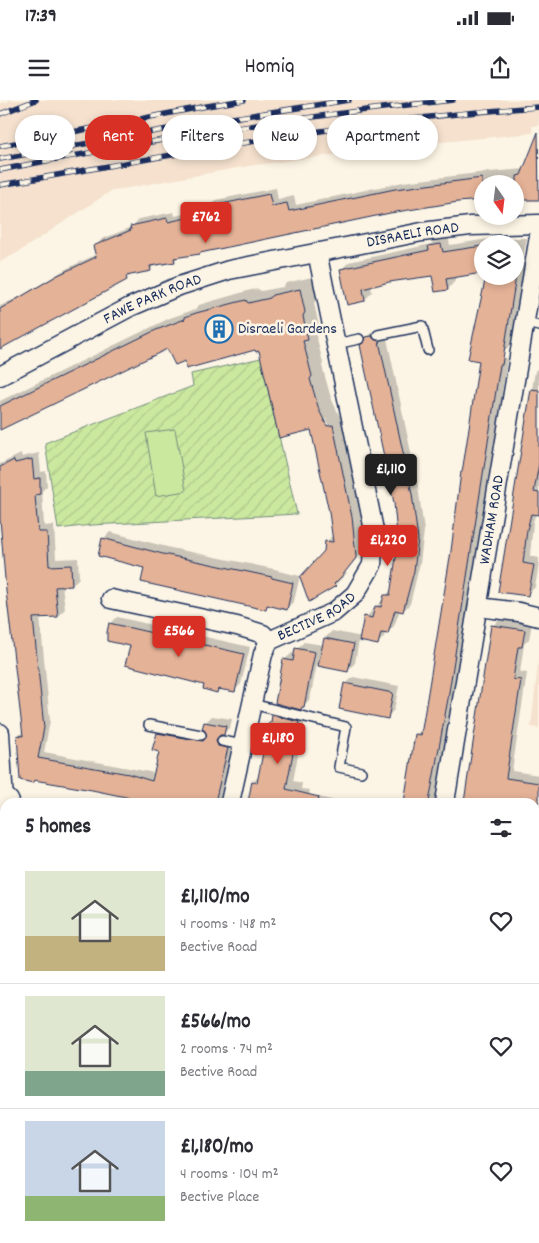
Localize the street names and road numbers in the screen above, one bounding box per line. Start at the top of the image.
street label: DISRAELI ROAD [365,216,460,254]
street label: FAWE PARK ROAD [99,268,204,331]
street label: WADHAM ROAD [473,473,511,566]
street label: BECTIVE ROAD [274,586,361,647]

